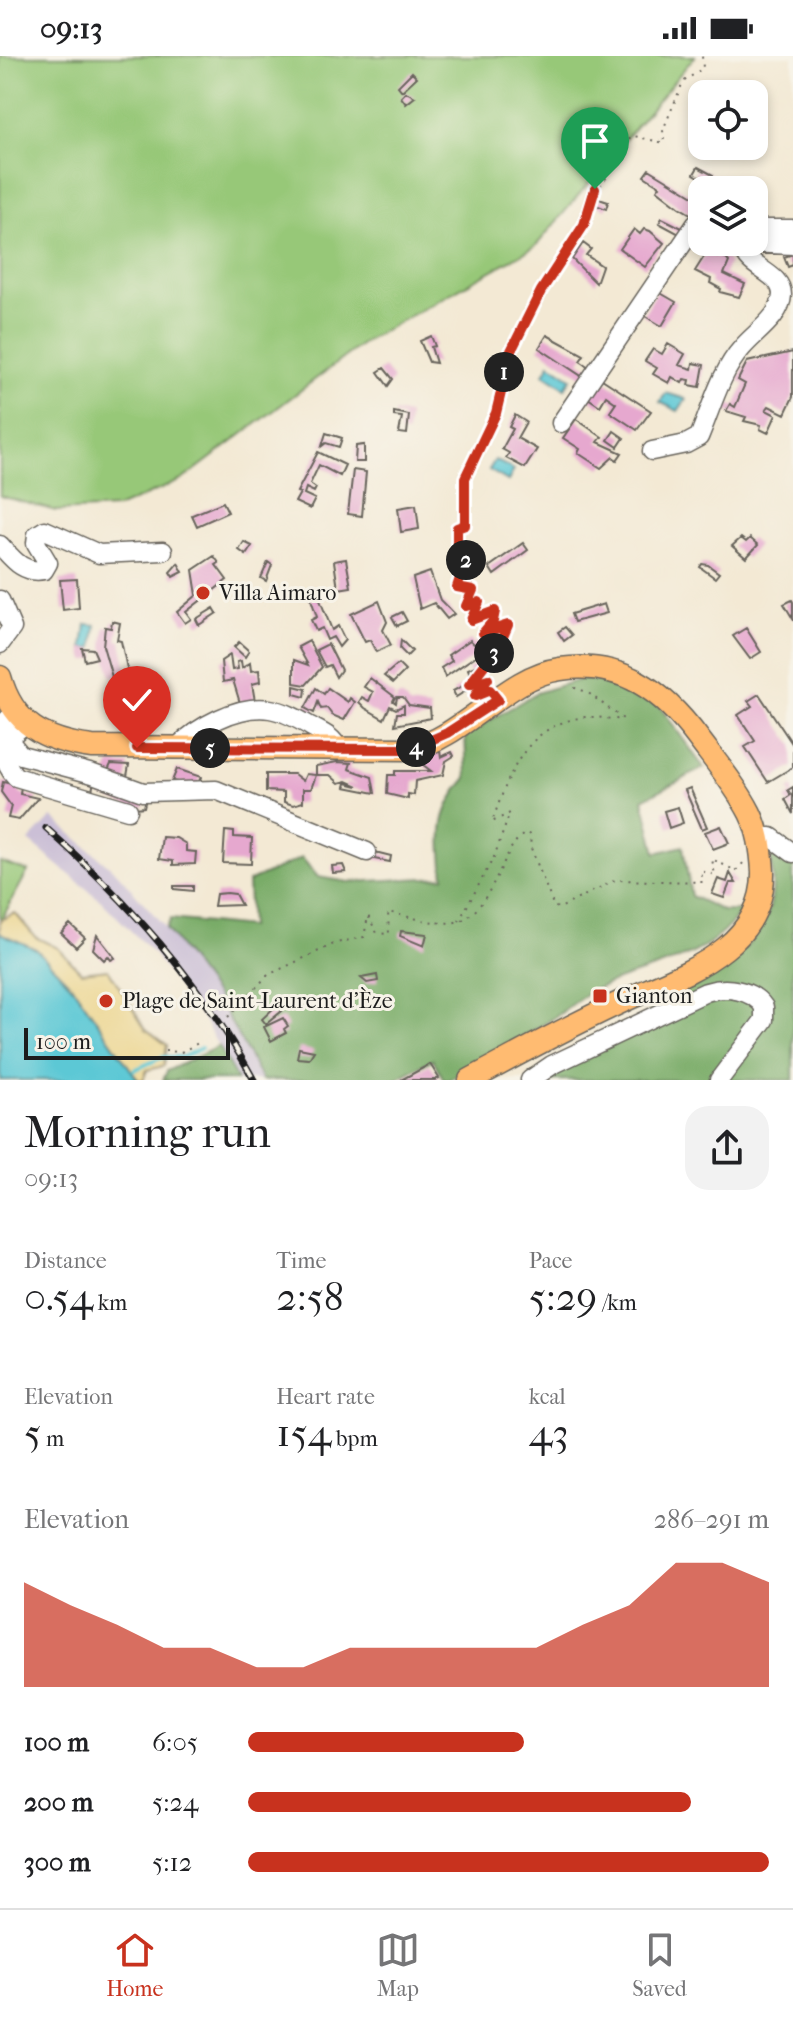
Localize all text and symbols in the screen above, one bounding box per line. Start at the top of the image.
text: 09:13 [40,11,103,46]
map controls [688,80,768,256]
button: locate [688,80,768,160]
pin [561,107,629,189]
icon: arrive [573,119,617,163]
button: layers [688,176,768,256]
pin: 1 [484,352,524,392]
text: 1 [500,359,508,385]
pin: 2 [446,540,486,580]
text: 2 [460,547,472,573]
place label: Villa Aimaro [218,580,336,606]
marker: Villa Aimaro [194,584,212,602]
pin: 3 [474,633,514,673]
text: 3 [489,640,499,666]
pin [103,666,171,748]
icon: check [115,678,159,722]
pin: 4 [396,727,436,767]
pin: 5 [190,728,230,768]
text: 4 [410,734,423,760]
text: 5 [205,735,215,761]
place label: Gianton [616,983,693,1009]
place label: Plage de Saint-Laurent d'Èze [122,987,393,1014]
marker: Gianton [591,987,609,1005]
marker: Plage de Saint-Laurent d'Èze [97,992,115,1010]
scale bar [24,1024,230,1060]
text: 100 m [36,1029,91,1055]
button: share [685,1106,769,1190]
text: Morning run [24,1107,271,1158]
text: 09:13 [24,1163,78,1194]
text: Distance [24,1248,107,1274]
text: Time [276,1248,326,1274]
text: Pace [529,1248,572,1274]
text: 0.54 [24,1274,93,1320]
text: 2:58 [276,1274,344,1320]
text: 5:29 [529,1274,597,1320]
text: km [93,1290,127,1316]
text: /km [597,1290,637,1316]
text: Elevation [24,1384,113,1410]
text: Heart rate [276,1384,375,1410]
text: kcal [529,1384,566,1410]
text: 5 [24,1410,41,1456]
text: 154 [276,1410,331,1456]
text: 43 [529,1410,569,1456]
text: m [41,1426,64,1452]
text: bpm [331,1426,378,1452]
text: Elevation [24,1504,129,1535]
text: 286–291 m [654,1504,769,1535]
text: 100 m [24,1727,89,1758]
text: 6:05 [152,1727,198,1758]
text: 200 m [24,1787,93,1818]
text: 5:24 [152,1787,198,1818]
text: 300 m [24,1847,91,1878]
text: 5:12 [152,1847,192,1878]
tab: Home [106,1928,163,2002]
tab: Map [376,1928,420,2002]
tab: Saved [632,1928,687,2002]

